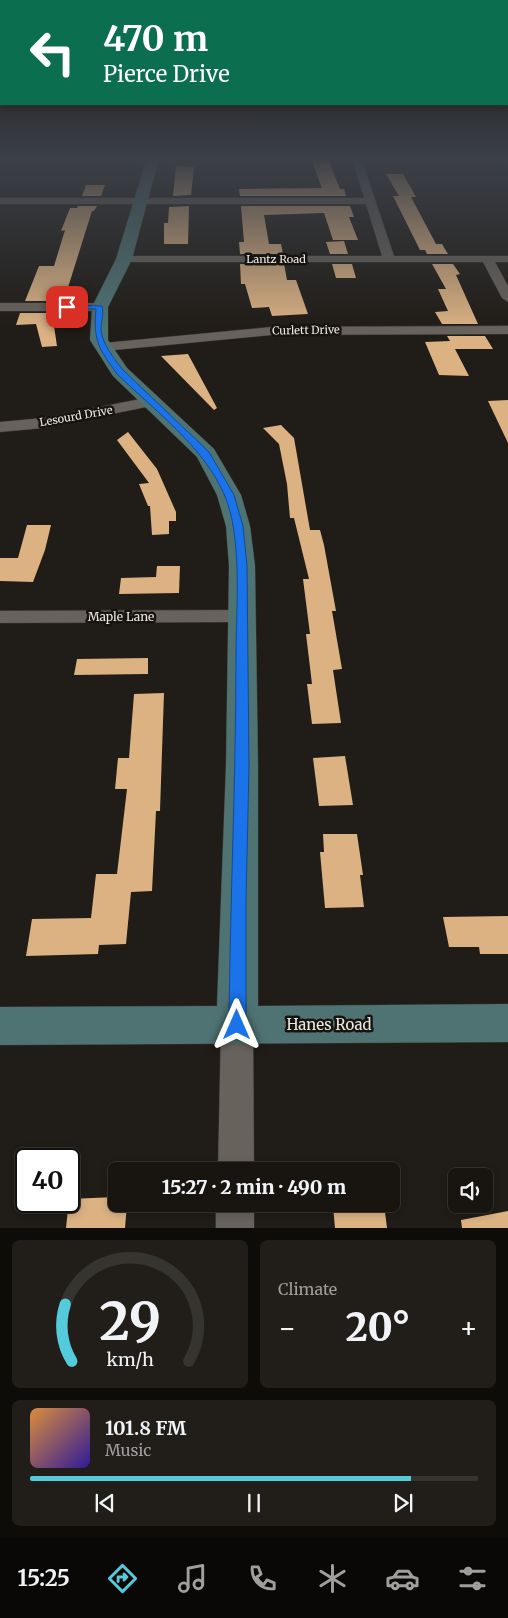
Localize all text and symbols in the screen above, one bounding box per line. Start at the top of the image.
text: 470 m [103,17,208,61]
icon: left [20,20,85,85]
text: Pierce Drive [103,60,230,88]
street label: Lantz Road [246,252,306,266]
pin [46,286,88,328]
icon: arrive [53,293,81,321]
street label: Curlett Drive [272,322,340,338]
street label: Lesourd Drive [38,403,114,429]
street label: Maple Lane [88,609,154,624]
position arrow [210,998,262,1050]
street label: Hanes Road [286,1015,372,1034]
speed limit sign: 40 [15,1148,80,1213]
map controls [448,1168,493,1213]
button: sound [448,1168,493,1213]
text: 15:27 · 2 min · 490 m [162,1175,346,1199]
text: Climate [278,1279,337,1299]
text: 29 [99,1289,161,1354]
text: 20° [346,1304,410,1351]
text: − [278,1310,297,1346]
text: + [459,1310,478,1346]
text: km/h [106,1348,154,1371]
text: 101.8 FM [105,1416,186,1440]
text: Music [105,1440,151,1460]
icon: previous [91,1489,119,1517]
icon: pause [240,1489,268,1517]
icon: next [389,1489,417,1517]
icon: directions [105,1561,140,1596]
icon: music [175,1561,210,1596]
icon: phone [245,1561,280,1596]
icon: climate [315,1561,350,1596]
icon: car [385,1561,420,1596]
icon: filters [455,1561,490,1596]
text: 15:25 [18,1564,70,1592]

